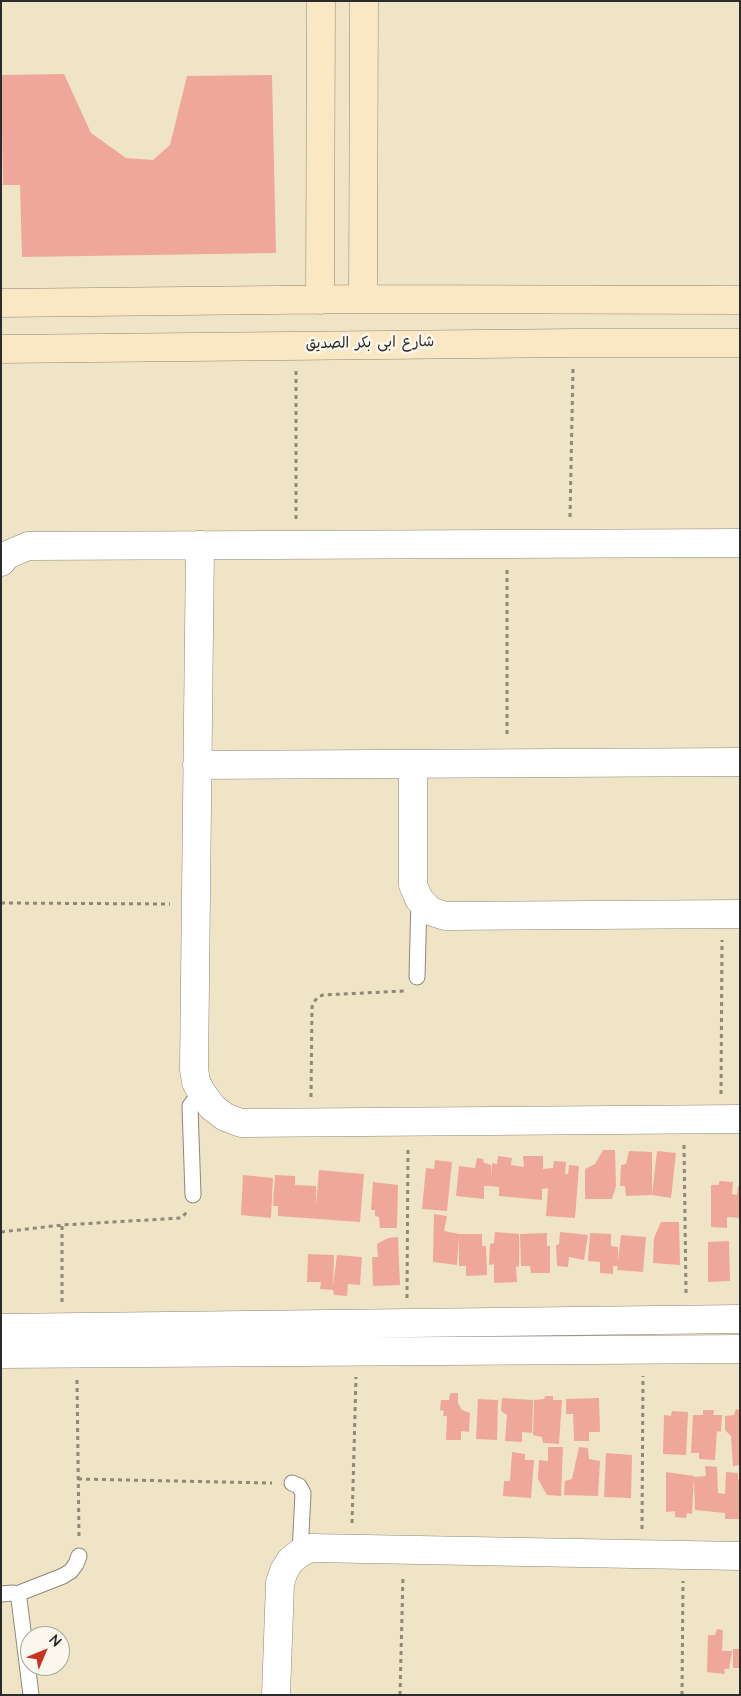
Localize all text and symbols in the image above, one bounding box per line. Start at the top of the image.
street label: شارع ابى بكر الصديق [306,334,434,354]
north arrow [20,1626,70,1676]
text: N [45,1631,65,1651]

